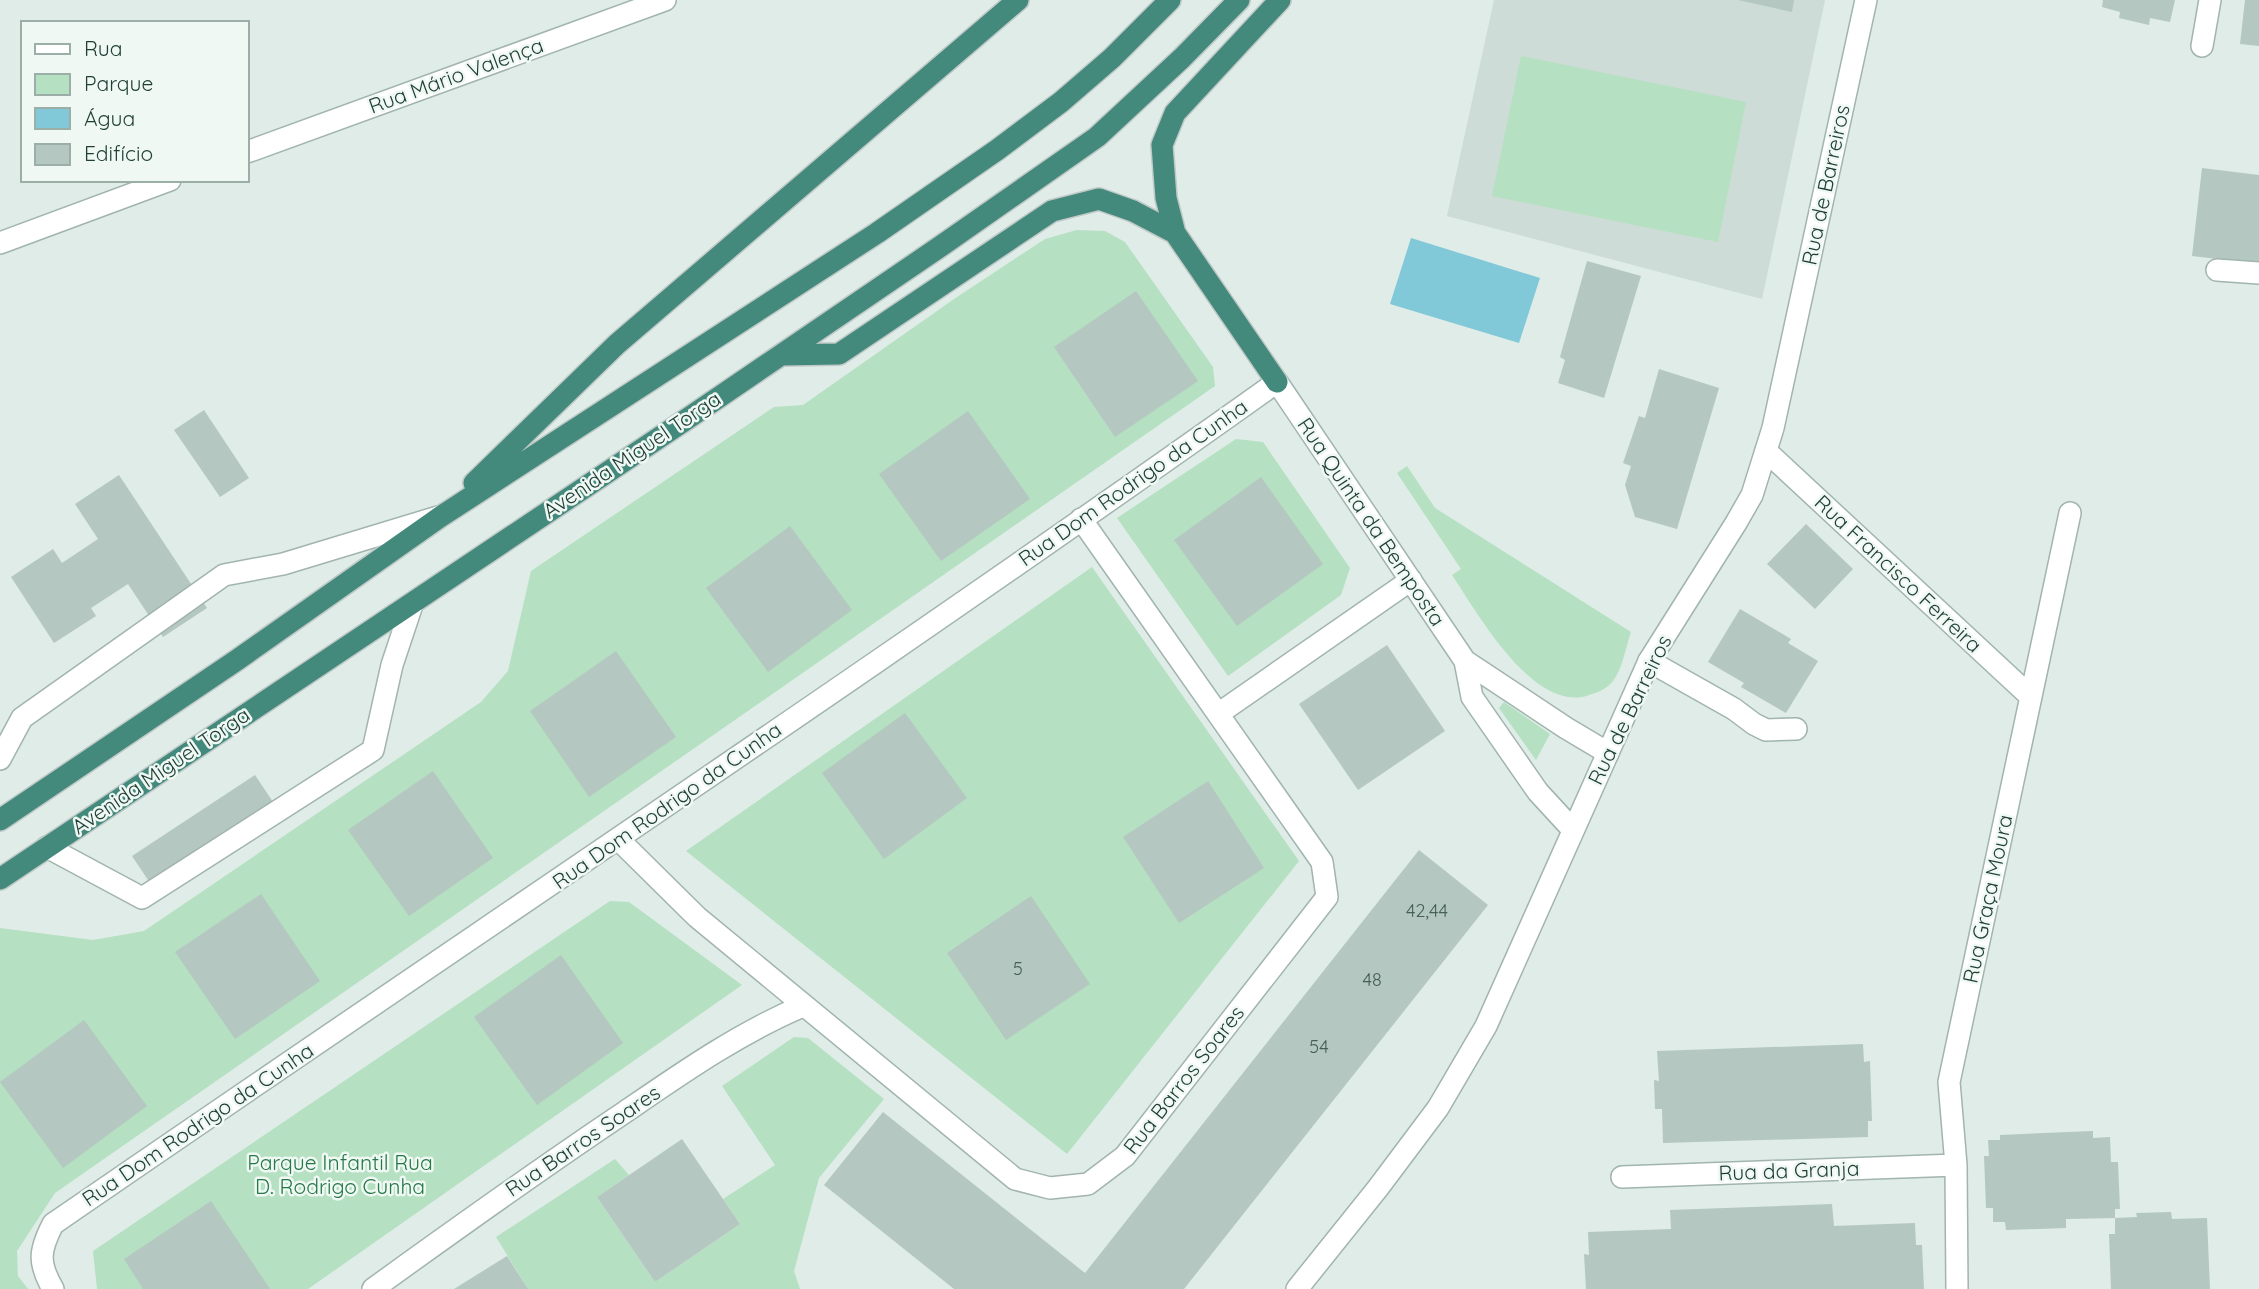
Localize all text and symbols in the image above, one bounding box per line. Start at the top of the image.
legend [21,21,248,182]
street label: Rua Mário Valença [365,31,547,119]
text: Rua [84,35,123,61]
text: Parque [84,70,153,96]
street label: Rua de Barreiros [1795,102,1855,267]
text: Água [84,105,135,131]
text: Edifício [84,140,153,166]
street label: Avenida Miguel Torga [537,385,725,523]
street label: Rua Dom Rodrigo da Cunha [1013,393,1252,571]
street label: Rua Quinta da Bemposta [1292,412,1451,631]
street label: Rua Francisco Ferreira [1810,489,1988,658]
street label: Rua de Barreiros [1582,631,1677,789]
street label: Avenida Miguel Torga [66,701,254,839]
street label: Rua Dom Rodrigo da Cunha [547,716,786,894]
street label: Rua Graça Moura [1956,812,2018,985]
house number: 42,44 [1406,899,1448,922]
house number: 5 [1013,957,1023,980]
house number: 48 [1362,968,1382,991]
street label: Rua Barros Soares [1117,1000,1249,1159]
house number: 54 [1309,1035,1329,1058]
street label: Rua Dom Rodrigo da Cunha [77,1037,318,1212]
street label: Rua Barros Soares [500,1079,665,1202]
park label: Parque Infantil Rua D. Rodrigo Cunha [247,1149,433,1199]
street label: Rua da Granja [1718,1155,1860,1185]

